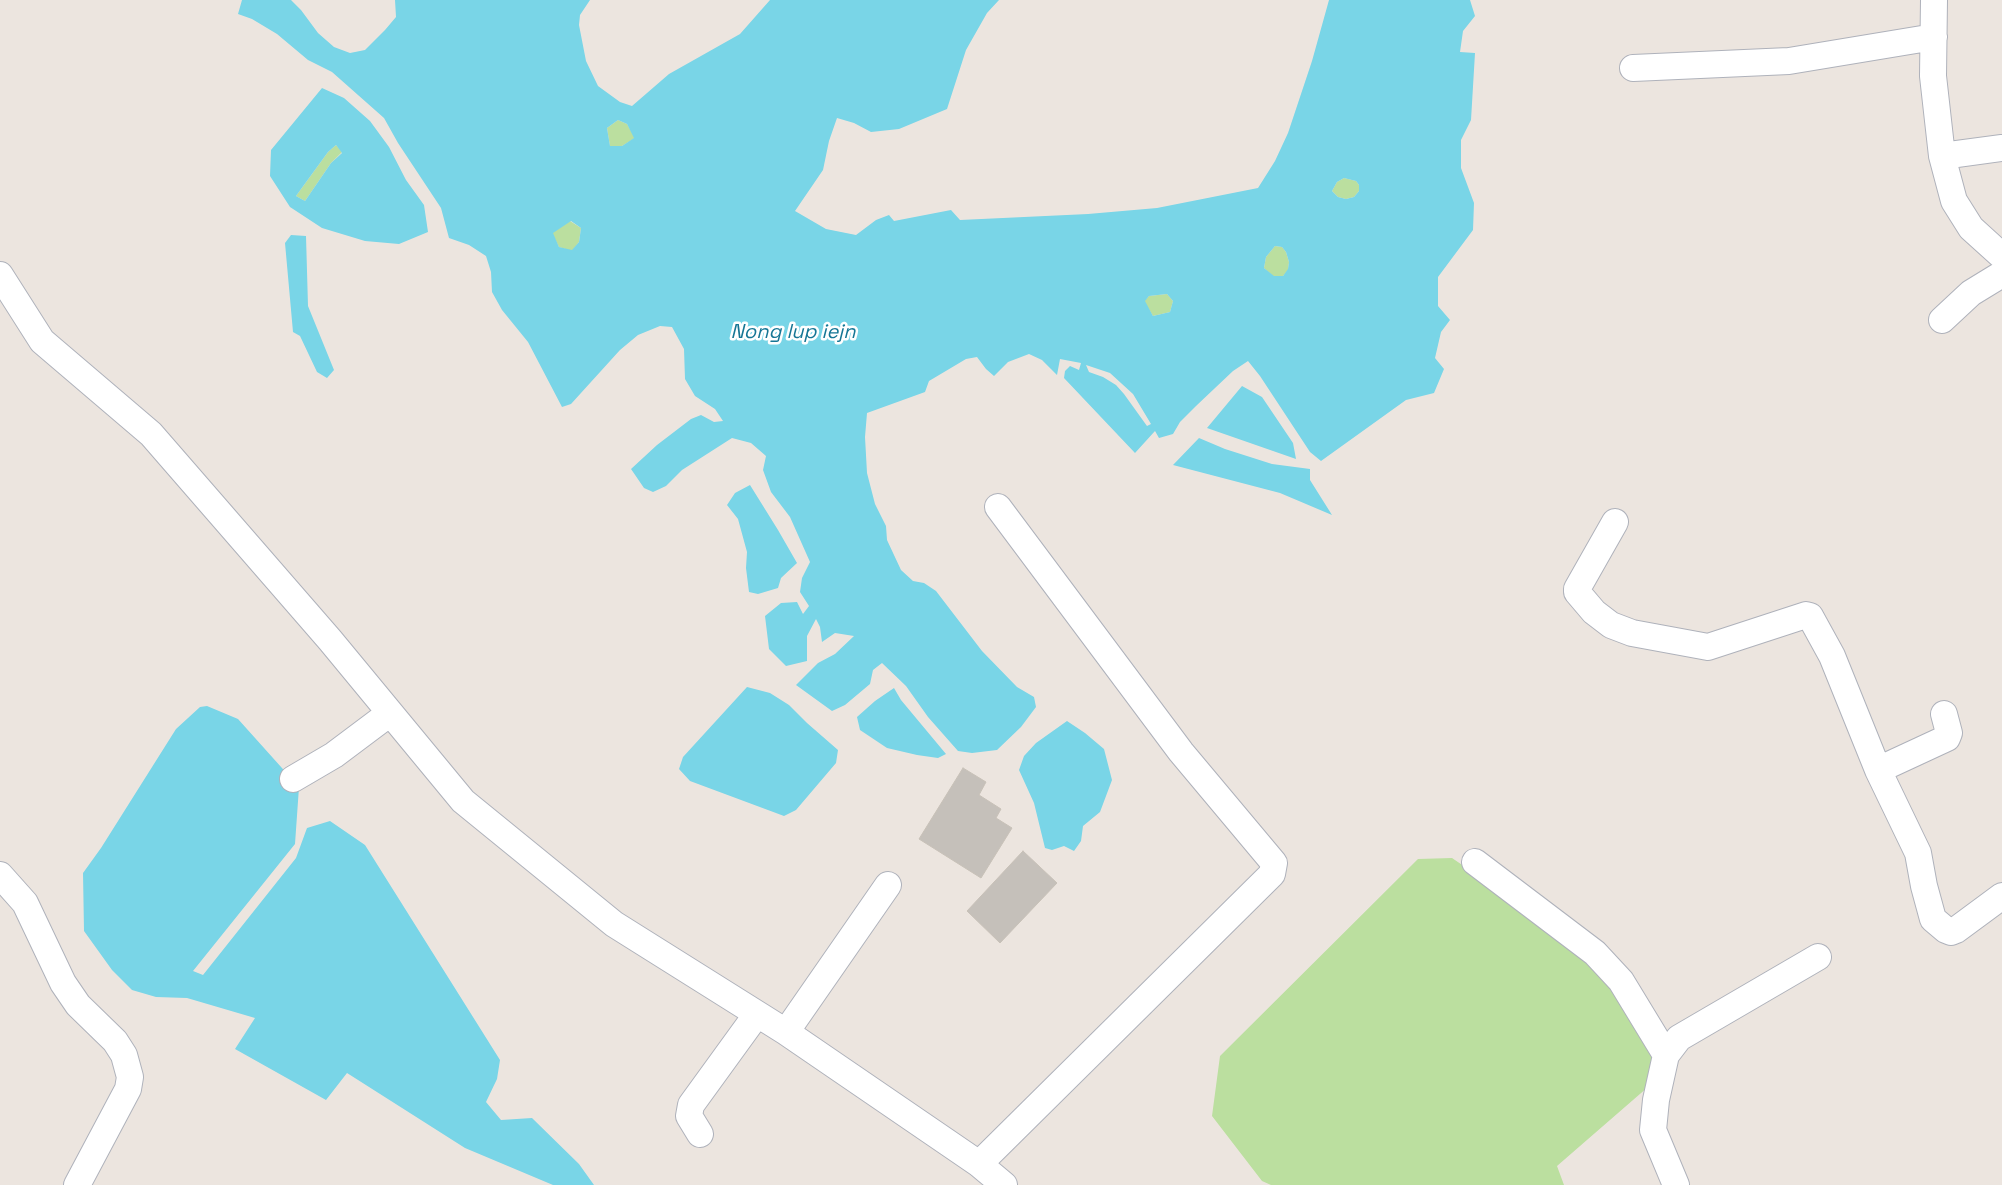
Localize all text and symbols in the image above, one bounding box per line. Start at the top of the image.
water label: Nong lup iejn [731,321,855,345]

